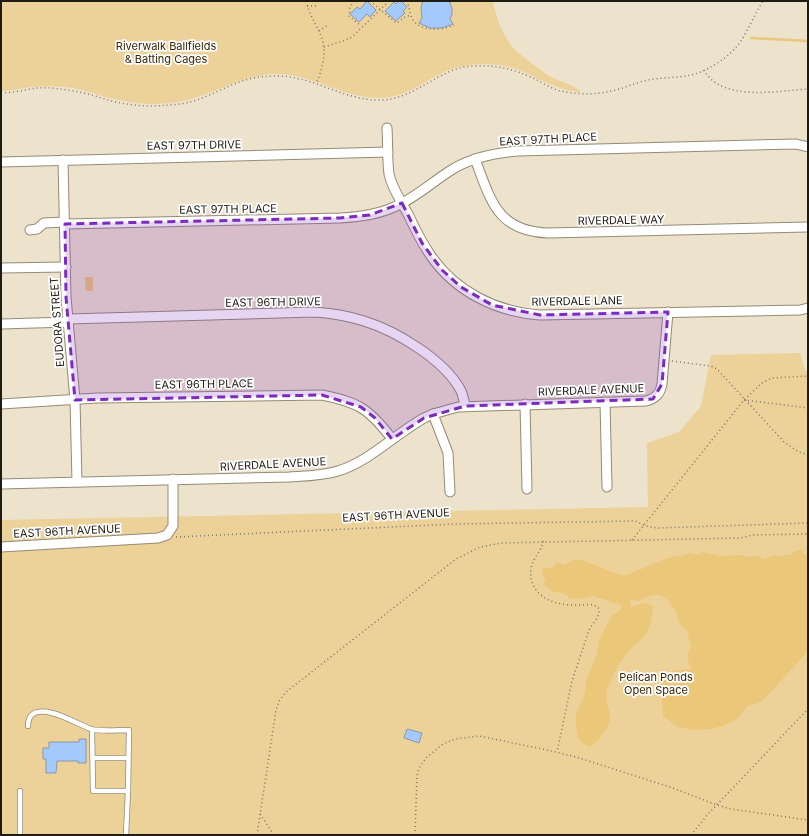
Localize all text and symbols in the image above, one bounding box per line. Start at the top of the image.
park label: Riverwalk Ballfields & Batting Cages [116,39,216,66]
street label: EAST 97TH PLACE [499,129,597,149]
street label: EAST 97TH DRIVE [146,137,242,153]
street label: EAST 97TH PLACE [179,201,277,217]
street label: RIVERDALE WAY [577,212,665,228]
street label: EUDORA STREET [47,276,67,368]
street label: RIVERDALE LANE [531,293,623,309]
street label: EAST 96TH DRIVE [225,294,321,310]
street label: EAST 96TH PLACE [155,376,253,392]
street label: RIVERDALE AVENUE [538,381,644,399]
street label: RIVERDALE AVENUE [219,454,327,474]
street label: EAST 96TH AVENUE [342,505,450,525]
street label: EAST 96TH AVENUE [13,521,121,541]
park label: Pelican Ponds Open Space [619,670,693,697]

